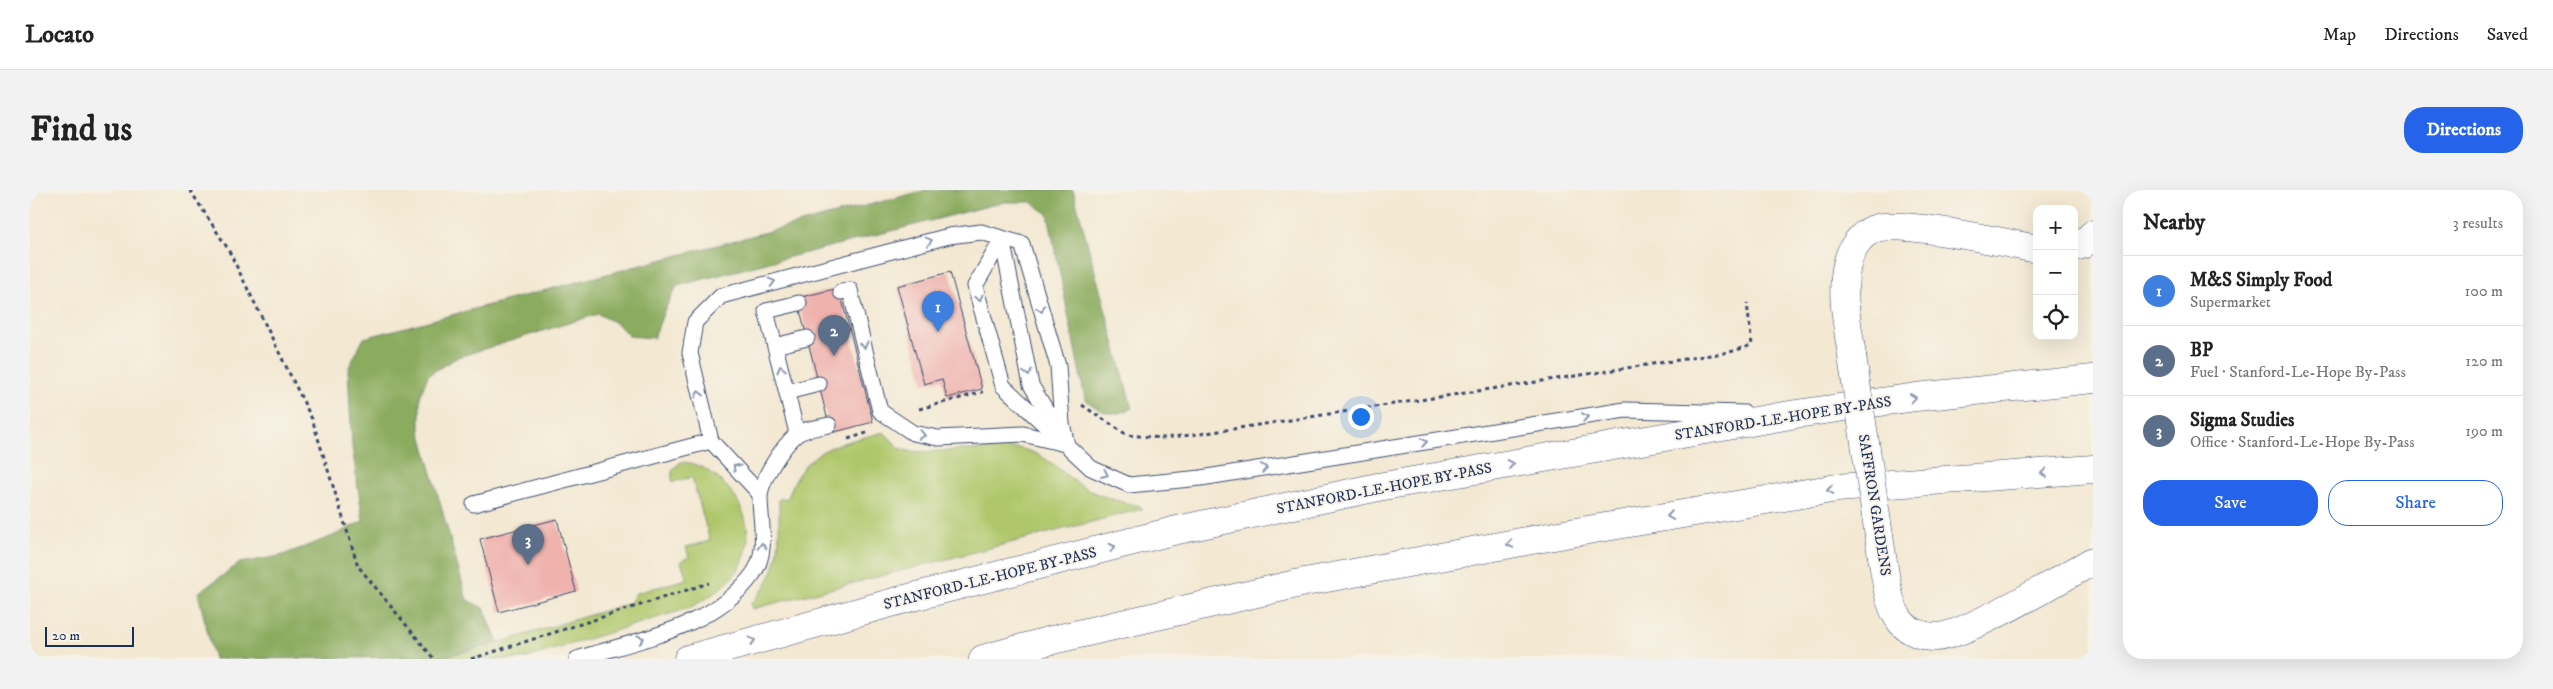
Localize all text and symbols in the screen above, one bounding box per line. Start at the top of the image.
text: Locato [25,20,94,50]
text: Map [2323,24,2356,46]
text: Directions [2384,24,2459,46]
text: Saved [2487,24,2528,46]
button: Directions [2404,107,2523,153]
text: Find us [30,108,132,152]
map controls [2033,205,2078,340]
button: + [2033,205,2078,250]
text: Nearby [2143,210,2205,236]
text: 3 results [2453,213,2503,233]
one-way arrow [924,236,933,247]
button: − [2033,250,2078,295]
text: M&S Simply Food [2190,269,2332,292]
one-way arrow [767,277,776,288]
text: 1 [2156,281,2162,301]
text: 100 m [2465,281,2503,301]
pin: 1 [922,291,954,332]
text: Supermarket [2190,292,2271,312]
one-way arrow [973,294,984,302]
button: locate [2033,295,2078,340]
one-way arrow [1035,304,1045,312]
pin: 2 [818,315,850,356]
text: BP [2190,339,2213,362]
one-way arrow [858,340,869,349]
text: 2 [2155,351,2163,371]
text: 120 m [2465,351,2503,371]
text: Fuel · Stanford-Le-Hope By-Pass [2190,362,2406,382]
one-way arrow [776,365,787,374]
one-way arrow [1022,369,1033,378]
one-way arrow [694,389,705,398]
street label: STANFORD-LE-HOPE BY-PASS [1673,392,1893,445]
one-way arrow [1909,393,1917,404]
your location [1348,404,1374,430]
text: Sigma Studies [2190,409,2294,432]
one-way arrow [1580,412,1589,422]
text: 3 [2156,421,2162,441]
text: 190 m [2465,421,2503,441]
one-way arrow [918,429,927,440]
text: Office · Stanford-Le-Hope By-Pass [2190,432,2415,452]
street label: SAFFRON GARDENS [1854,433,1895,577]
one-way arrow [1421,437,1429,448]
street label: STANFORD-LE-HOPE BY-PASS [1275,458,1494,519]
one-way arrow [1506,459,1515,469]
one-way arrow [1259,463,1268,473]
one-way arrow [733,464,742,473]
one-way arrow [2040,467,2048,478]
one-way arrow [1100,468,1109,479]
button: Save [2143,480,2318,526]
button: Share [2328,480,2503,526]
one-way arrow [1826,484,1834,494]
one-way arrow [1665,511,1674,521]
pin: 3 [512,524,544,565]
one-way arrow [1505,539,1514,549]
one-way arrow [757,542,767,550]
one-way arrow [1107,542,1115,552]
street label: STANFORD-LE-HOPE BY-PASS [882,543,1099,614]
scale bar [45,624,134,647]
text: 20 m [52,627,80,645]
one-way arrow [636,635,644,645]
one-way arrow [747,637,755,647]

